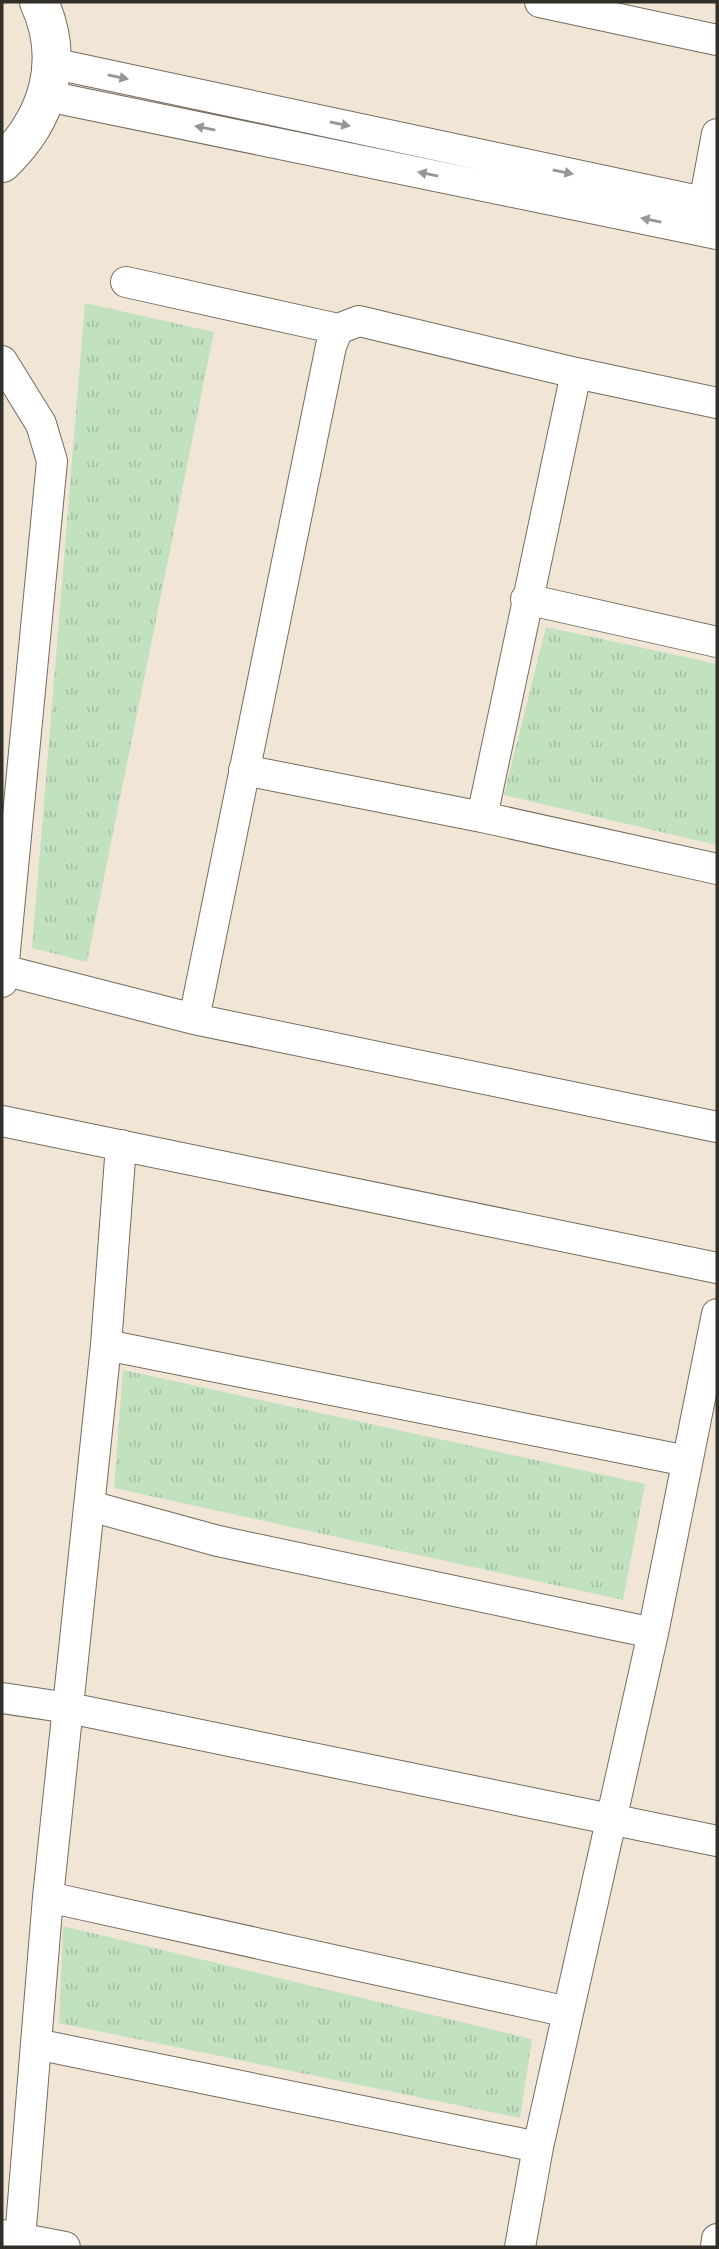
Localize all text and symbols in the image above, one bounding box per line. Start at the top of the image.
one-way arrow [107,71,129,82]
one-way arrow [329,119,351,130]
one-way arrow [194,123,216,134]
one-way arrow [552,166,574,177]
one-way arrow [417,169,439,180]
one-way arrow [640,214,662,225]

